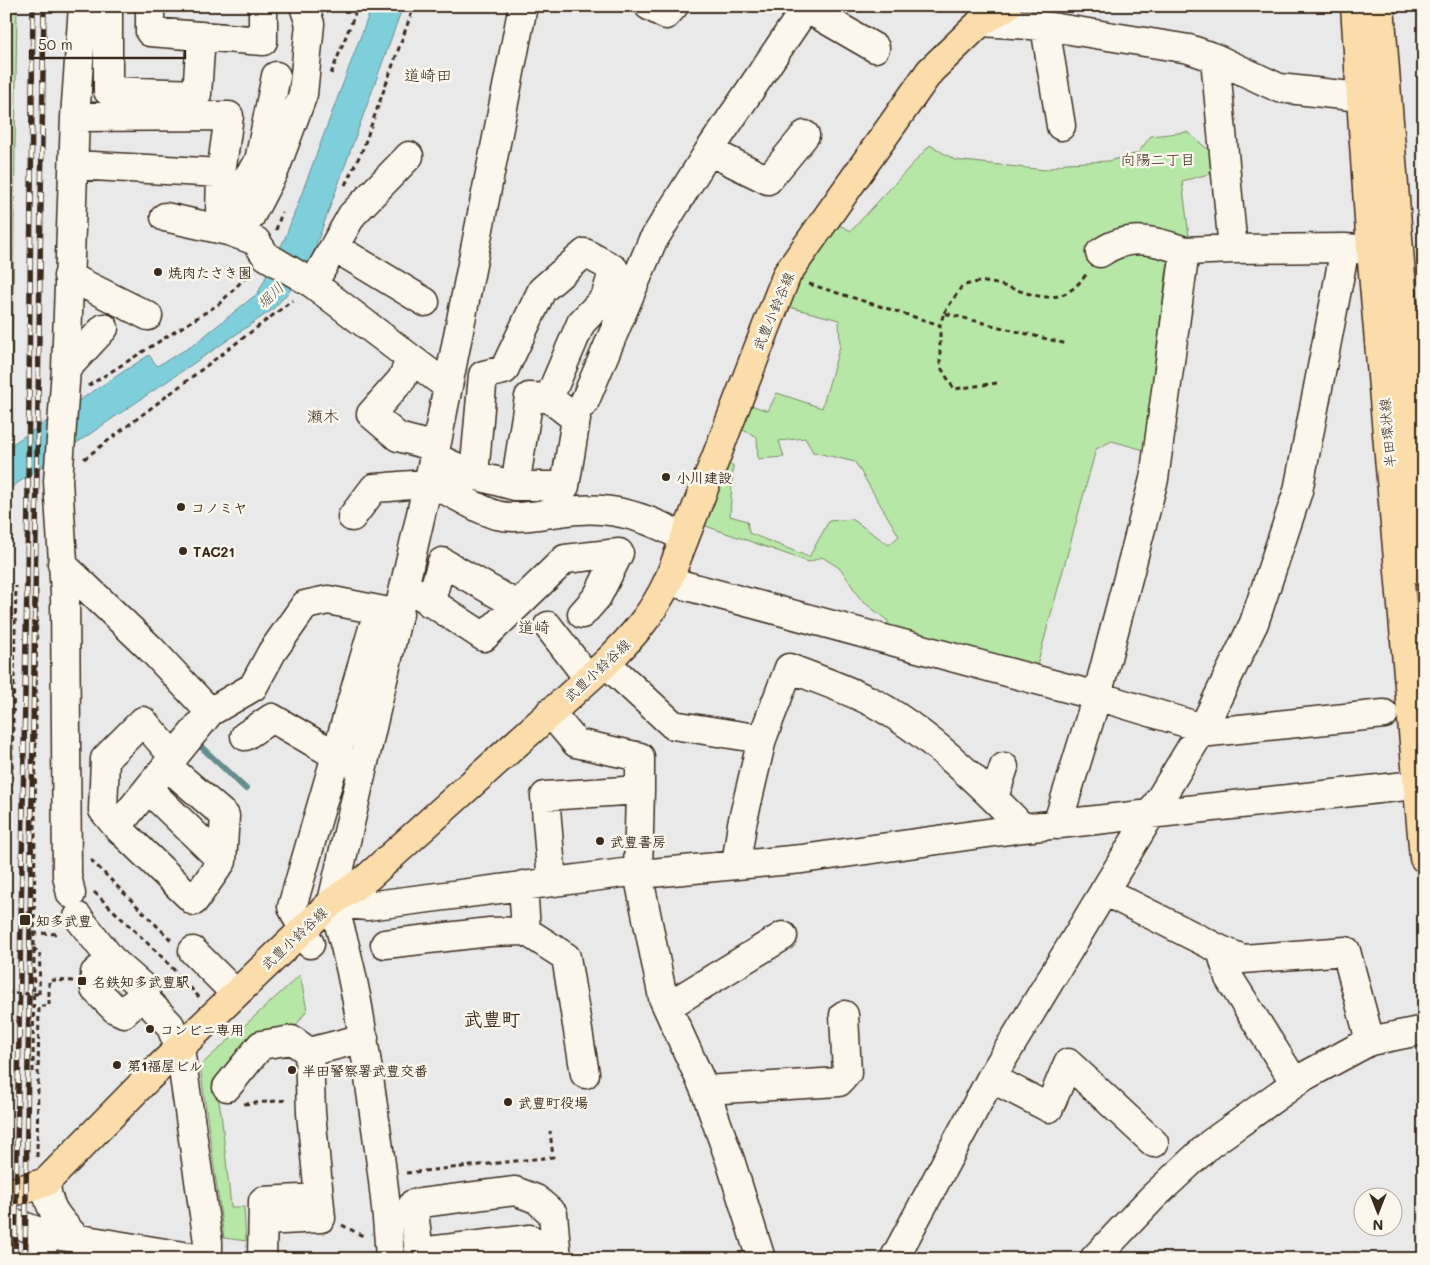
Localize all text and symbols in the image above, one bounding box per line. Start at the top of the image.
scale bar [30,28,185,60]
text: 50 m [38,34,73,54]
district label: 道崎田 [404,64,452,85]
district label: 向陽二丁目 [1120,149,1196,169]
place label: 焼肉たさき園 [168,263,252,282]
marker: 焼肉たさき園 [152,266,164,278]
street label: 武豊小鈴谷線 [748,269,798,353]
water label: 堀川 [252,277,288,313]
street label: 半田環状線 [1374,397,1400,469]
district label: 瀬木 [307,405,339,426]
place label: 小川建設 [676,468,732,487]
marker: 小川建設 [660,471,672,483]
place label: コノミヤ [191,498,247,517]
marker: コノミヤ [175,501,187,513]
place label: TAC21 [193,542,235,561]
marker: TAC21 [177,545,189,557]
district label: 道崎 [518,616,550,637]
street label: 武豊小鈴谷線 [560,634,634,706]
place label: 武豊書房 [610,832,666,851]
marker: 武豊書房 [594,835,606,847]
street label: 武豊小鈴谷線 [257,902,331,974]
place label: 知多武豊 [36,911,92,930]
marker: 知多武豊 [18,913,32,927]
place label: 名鉄知多武豊駅 [92,972,190,991]
marker: 名鉄知多武豊駅 [76,975,88,987]
district label: 武豊町 [463,1006,521,1031]
place label: コンビニ専用 [160,1020,244,1039]
marker: コンビニ専用 [144,1023,156,1035]
place label: 第1福屋ビル [127,1056,203,1075]
marker: 第1福屋ビル [111,1059,123,1071]
place label: 半田警察署武豊交番 [302,1061,428,1080]
marker: 半田警察署武豊交番 [286,1064,298,1076]
place label: 武豊町役場 [518,1093,588,1112]
marker: 武豊町役場 [502,1096,514,1108]
north arrow [1352,1188,1402,1238]
text: N [1373,1216,1383,1235]

